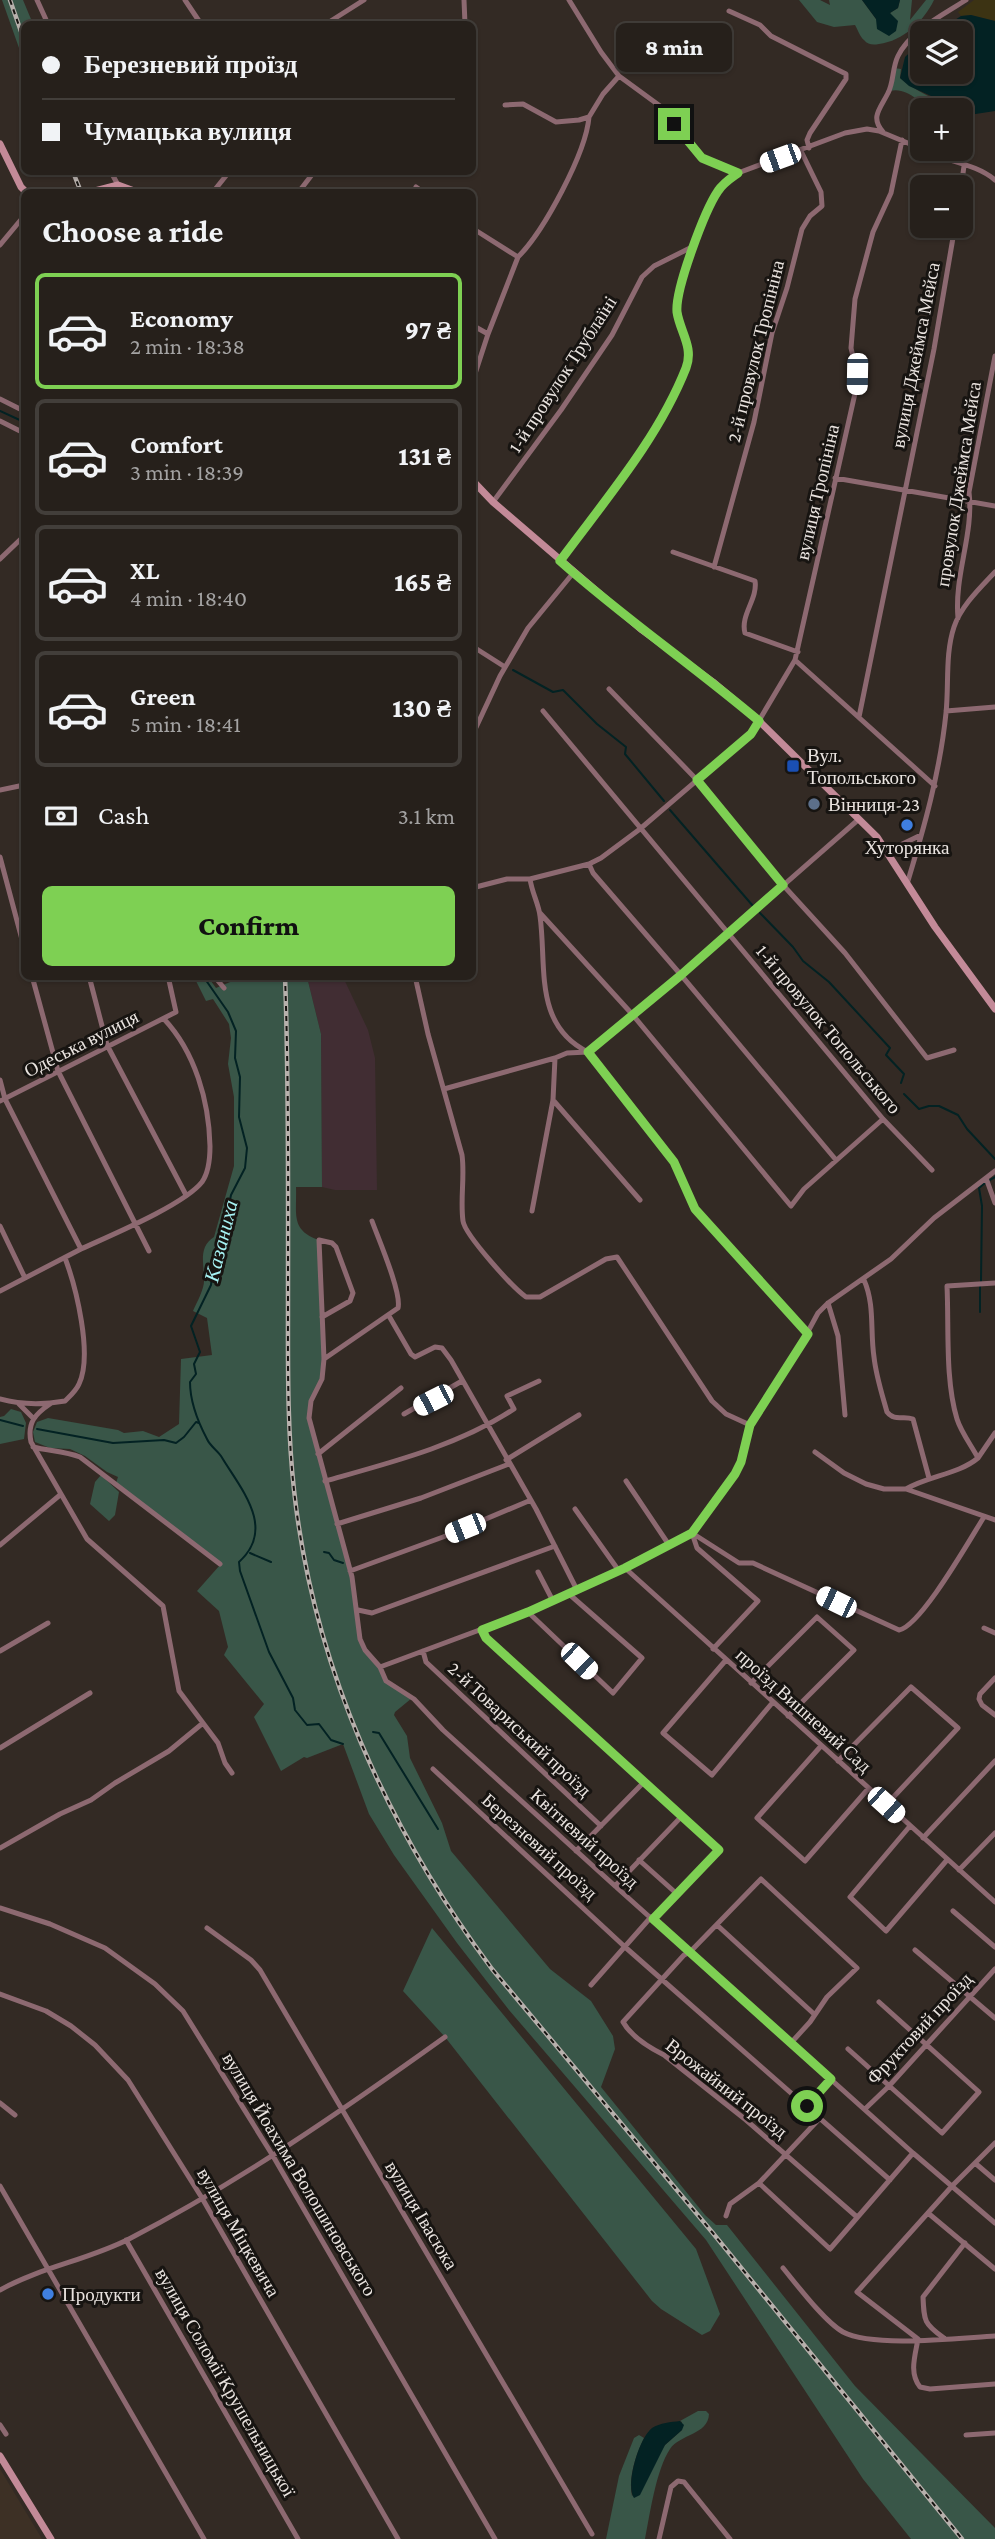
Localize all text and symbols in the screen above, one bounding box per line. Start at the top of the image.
map controls [910,21,973,238]
button: layers [910,21,973,84]
callout: 8 min [616,23,732,72]
text: 8 min [645,34,703,60]
text: Березневий проїзд [84,50,298,79]
button: + [910,98,973,161]
route end [658,108,690,140]
text: Чумацька вулиця [84,117,292,146]
car [757,141,804,175]
button: − [910,175,973,238]
text: Choose a ride [42,213,223,249]
street label: 2-й провулок Тропініна [723,257,788,444]
street label: вулиця Джеймса Мейса [887,260,944,450]
street label: 1-й провулок Трублаїні [504,292,621,456]
icon: car [46,300,109,363]
text: Economy [130,304,233,333]
text: 97 ₴ [405,316,451,345]
text: 2 min · 18:38 [130,333,245,359]
car [847,353,868,395]
street label: провулок Джеймса Мейса [932,379,985,588]
street label: вулиця Тропініна [792,422,843,562]
icon: car [46,426,109,489]
text: Comfort [130,430,223,459]
text: 131 ₴ [398,442,451,471]
text: 3 min · 18:39 [130,459,244,485]
icon: car [46,552,109,615]
text: XL [130,556,159,585]
text: 165 ₴ [394,568,451,597]
text: 4 min · 18:40 [130,585,247,611]
icon: car [46,678,109,741]
text: Green [130,682,196,711]
text: 130 ₴ [392,694,451,723]
text: 5 min · 18:41 [130,711,241,737]
place label: Вул. Топольського [807,745,916,788]
marker: Вул. Топольського [785,758,801,774]
place label: Вінниця-23 [828,794,920,815]
marker: Вінниця-23 [806,796,822,812]
icon: cash [42,797,80,835]
text: Cash [98,801,149,830]
text: 3.1 km [398,803,455,829]
marker: Хуторянка [899,817,915,833]
place label: Хуторянка [865,837,950,858]
button: Confirm [42,886,455,966]
street label: 1-й провулок Топольського [752,941,905,1118]
street label: Одеська вулиця [20,1005,142,1081]
water label: Казаниха [199,1198,243,1285]
car [410,1381,457,1419]
car [442,1510,489,1546]
car [813,1583,860,1621]
car [557,1639,602,1683]
street label: проїзд Вишневий Сад [732,1644,876,1777]
street label: 2-й Товариський проїзд [444,1658,596,1801]
car [864,1783,909,1827]
street label: Квітневий проїзд [526,1784,643,1893]
street label: Березневий проїзд [478,1789,602,1904]
street label: Фруктовий проїзд [862,1968,977,2088]
street label: Врожайний проїзд [662,2034,792,2143]
street label: вулиця Йоахима Волошиновського [218,2049,381,2300]
route start [791,2090,823,2122]
street label: вулиця Івасюка [381,2157,462,2274]
street label: вулиця Міцкевича [193,2164,284,2301]
street label: вулиця Соломії Крушельницької [151,2264,300,2501]
place label: Продукти [62,2284,141,2305]
marker: Продукти [40,2286,56,2302]

